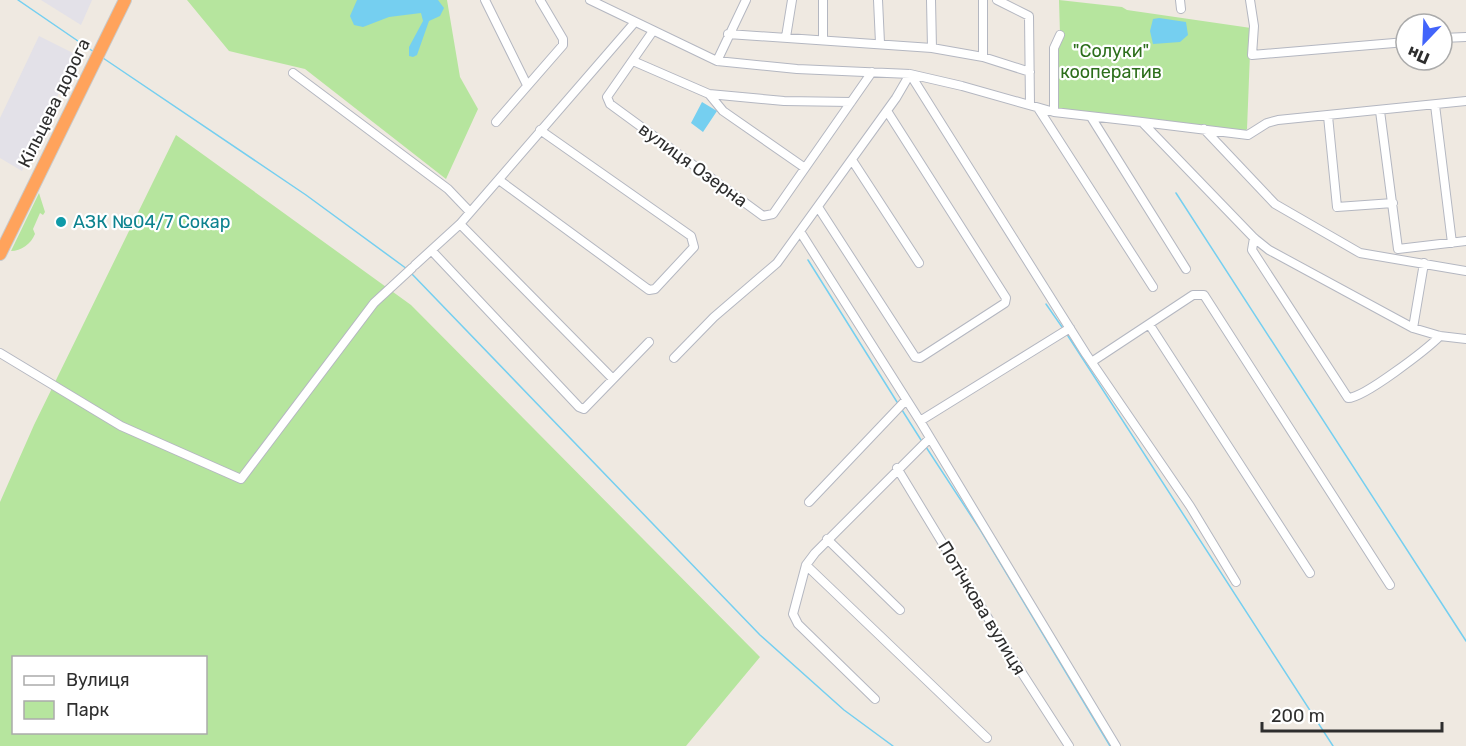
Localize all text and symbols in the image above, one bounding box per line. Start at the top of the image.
north arrow [1394,12,1454,72]
street label: Кільцева дорога [13,35,95,171]
park label: "Солуки" кооператив [1060,40,1162,83]
text: Пн [1404,42,1432,68]
street label: вулиця Озерна [634,118,752,212]
place label: АЗК №04/7 Сокар [73,211,231,233]
marker: АЗК №04/7 Сокар [54,215,68,229]
street label: Потічкова вулиця [933,537,1031,679]
legend [12,656,207,734]
text: Вулиця [66,669,130,691]
scale bar [1262,695,1442,733]
text: Парк [66,699,110,721]
text: 200 m [1271,705,1325,727]

